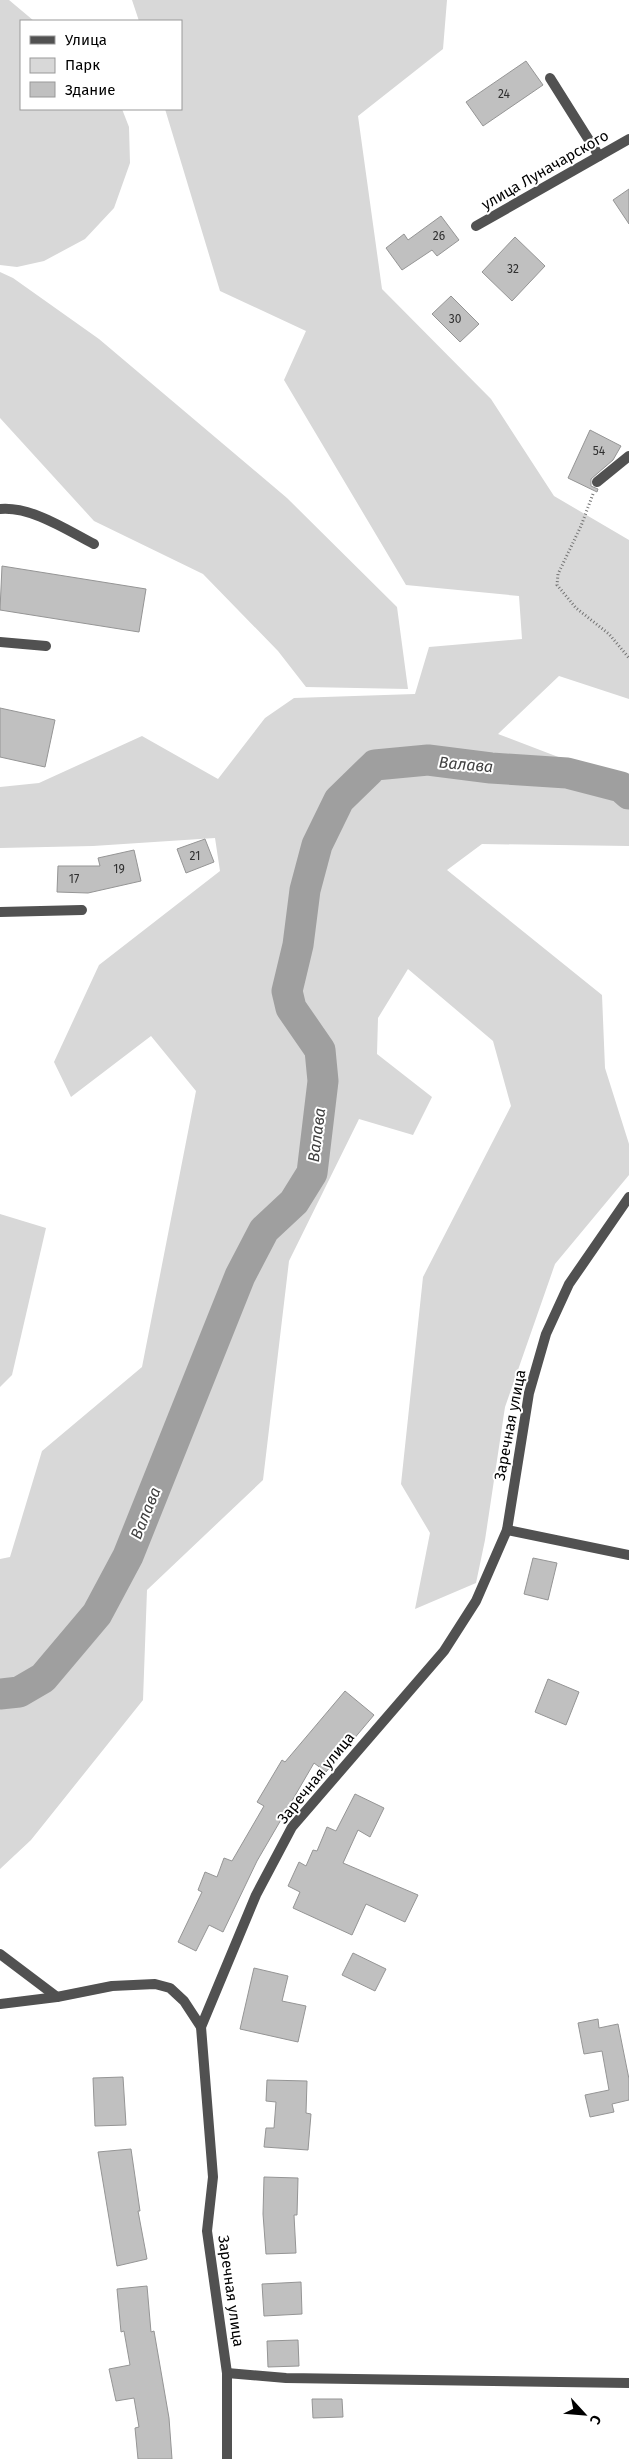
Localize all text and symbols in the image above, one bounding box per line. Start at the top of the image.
legend [20,20,182,110]
text: Улица [65,31,107,49]
text: Парк [65,56,100,74]
text: Здание [65,81,115,99]
house number: 24 [498,87,511,101]
street label: улица Луначарского [478,126,612,214]
house number: 26 [433,229,445,243]
house number: 32 [507,262,519,276]
house number: 30 [449,312,462,326]
house number: 54 [593,444,606,458]
water label: Валава [438,753,494,776]
house number: 21 [190,849,200,863]
house number: 19 [113,862,125,876]
house number: 17 [69,872,79,886]
water label: Валава [304,1107,329,1163]
street label: Заречная улица [490,1368,530,1482]
water label: Валава [126,1484,164,1542]
street label: Заречная улица [274,1729,358,1827]
street label: Заречная улица [214,2234,248,2348]
north arrow [559,2389,609,2439]
text: С [586,2412,605,2427]

